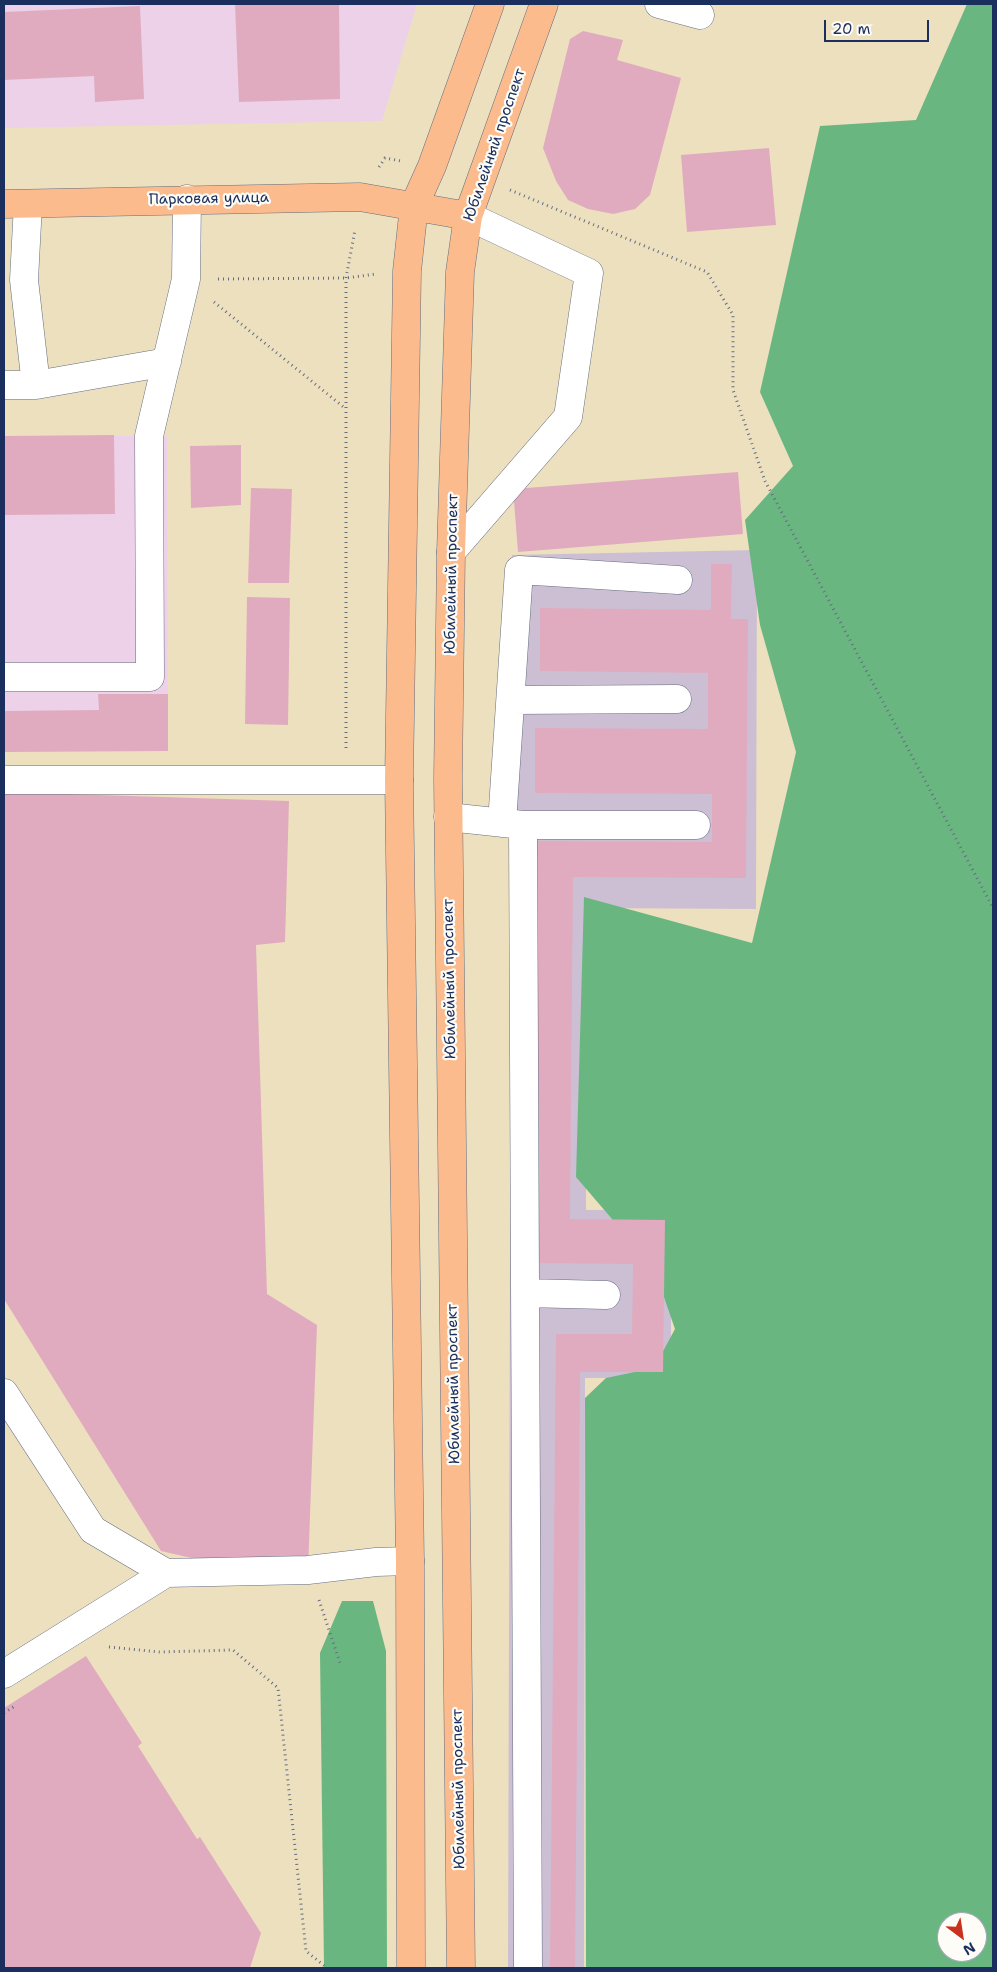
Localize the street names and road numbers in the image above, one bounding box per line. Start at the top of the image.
street label: Юбилейный проспект [460,66,530,224]
street label: Парковая улица [149,189,269,209]
street label: Юбилейный проспект [442,494,462,654]
street label: Юбилейный проспект [440,899,460,1059]
street label: Юбилейный проспект [444,1304,464,1464]
street label: Юбилейный проспект [449,1709,469,1869]

